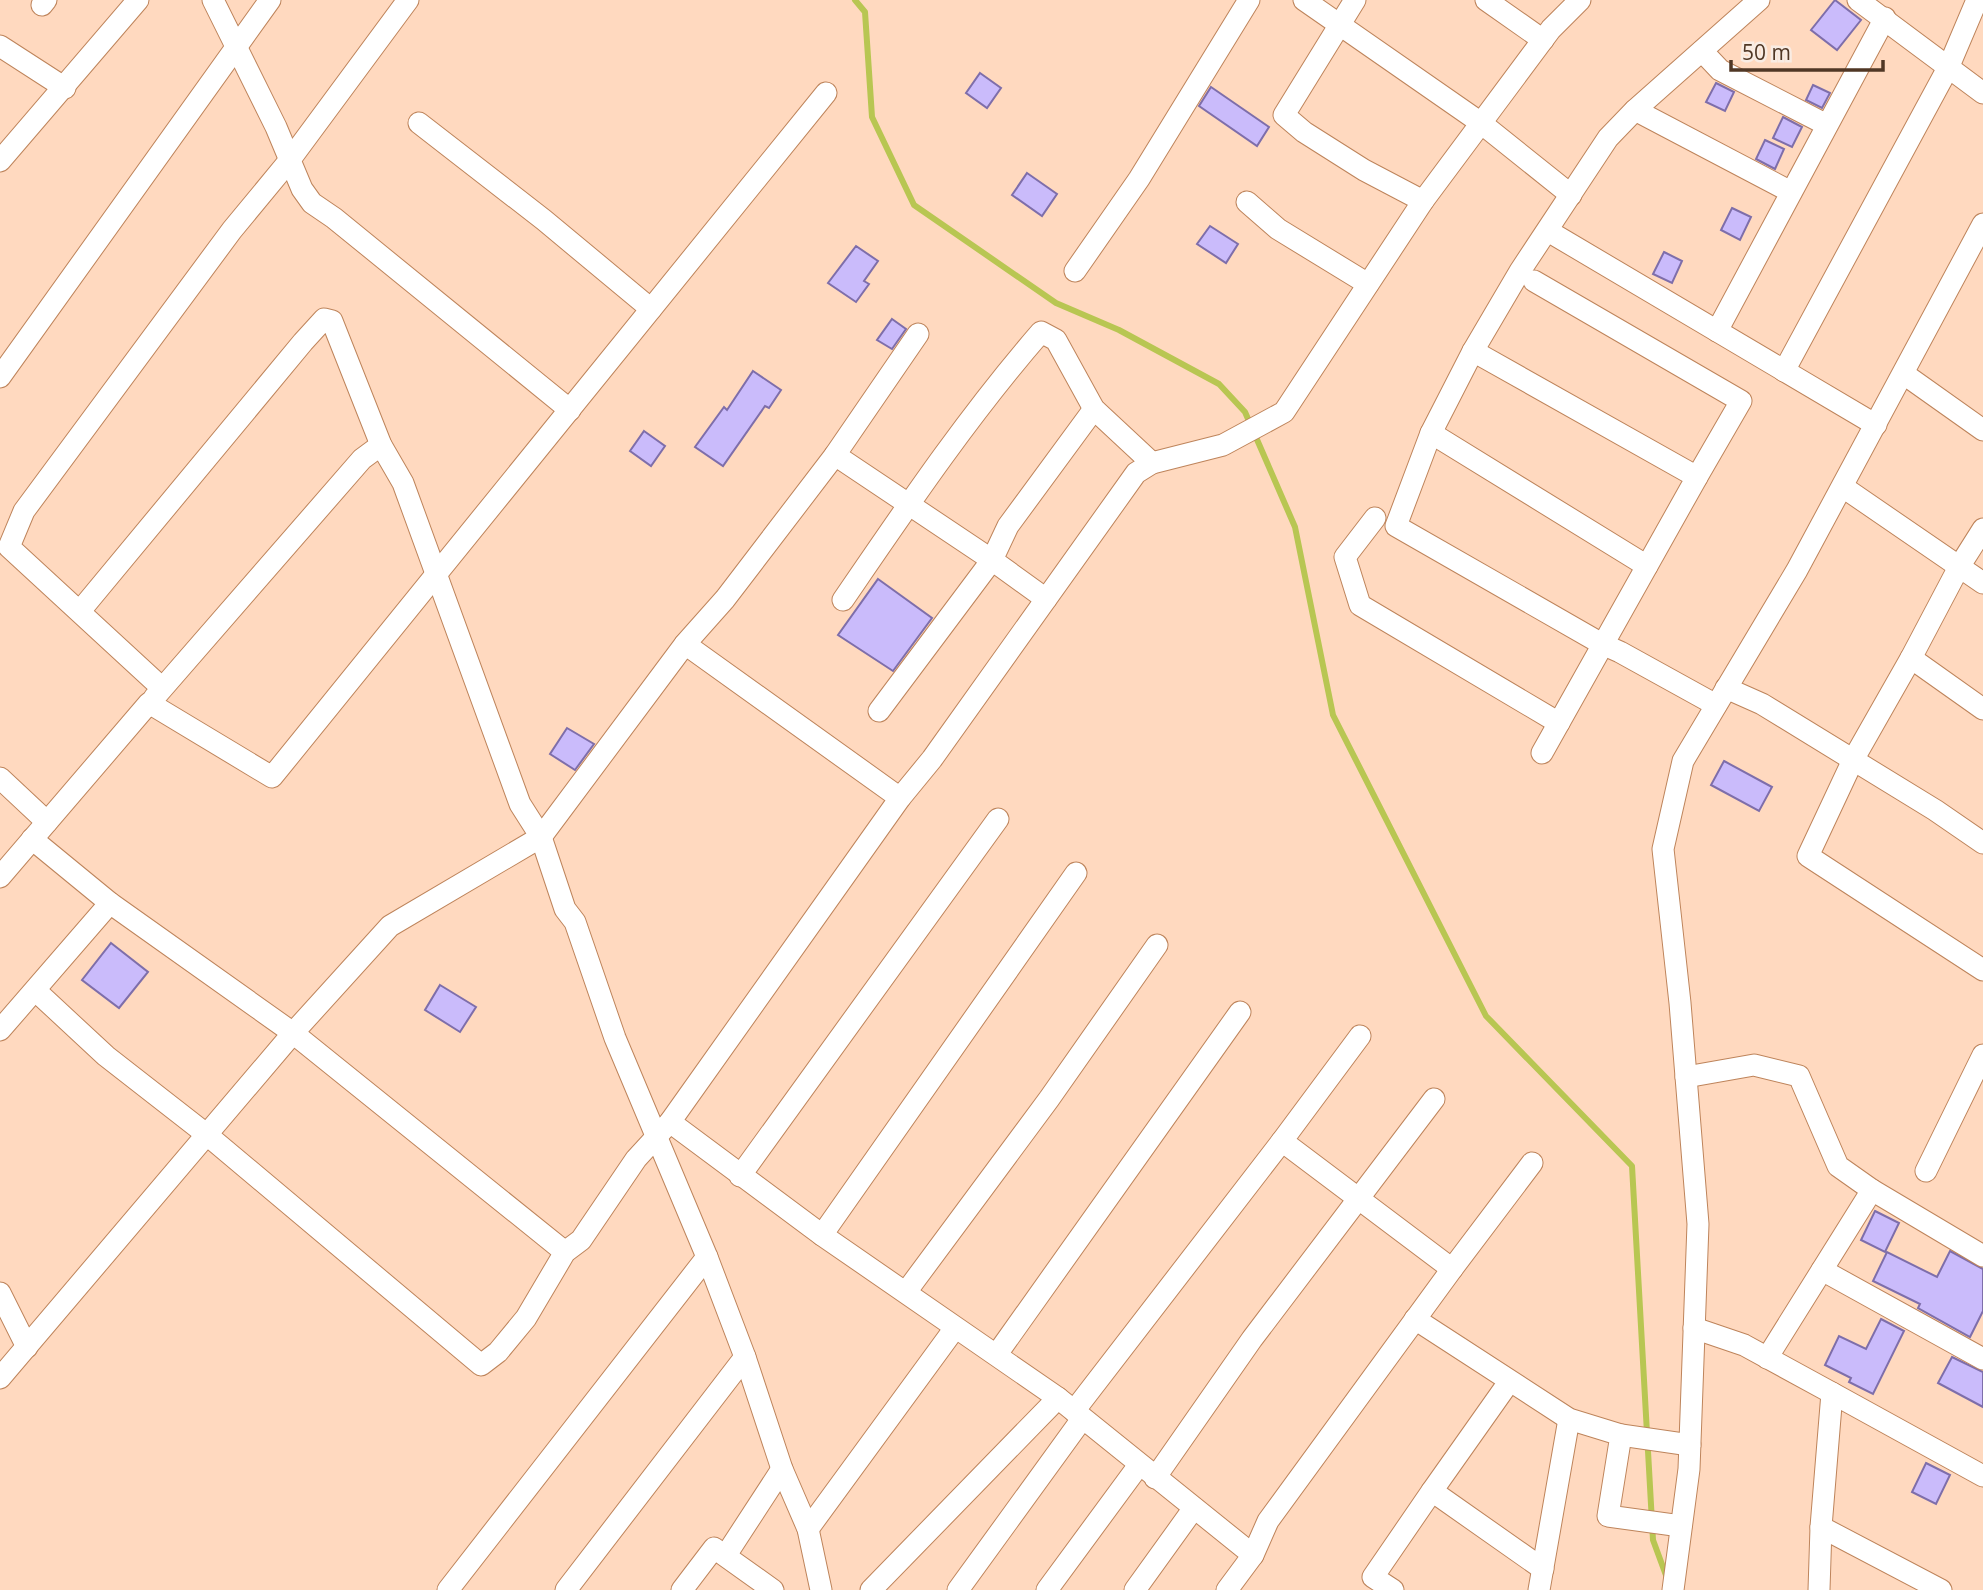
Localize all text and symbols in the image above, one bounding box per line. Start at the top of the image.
scale bar [1731,28,1883,72]
text: 50 m [1742,38,1791,66]

